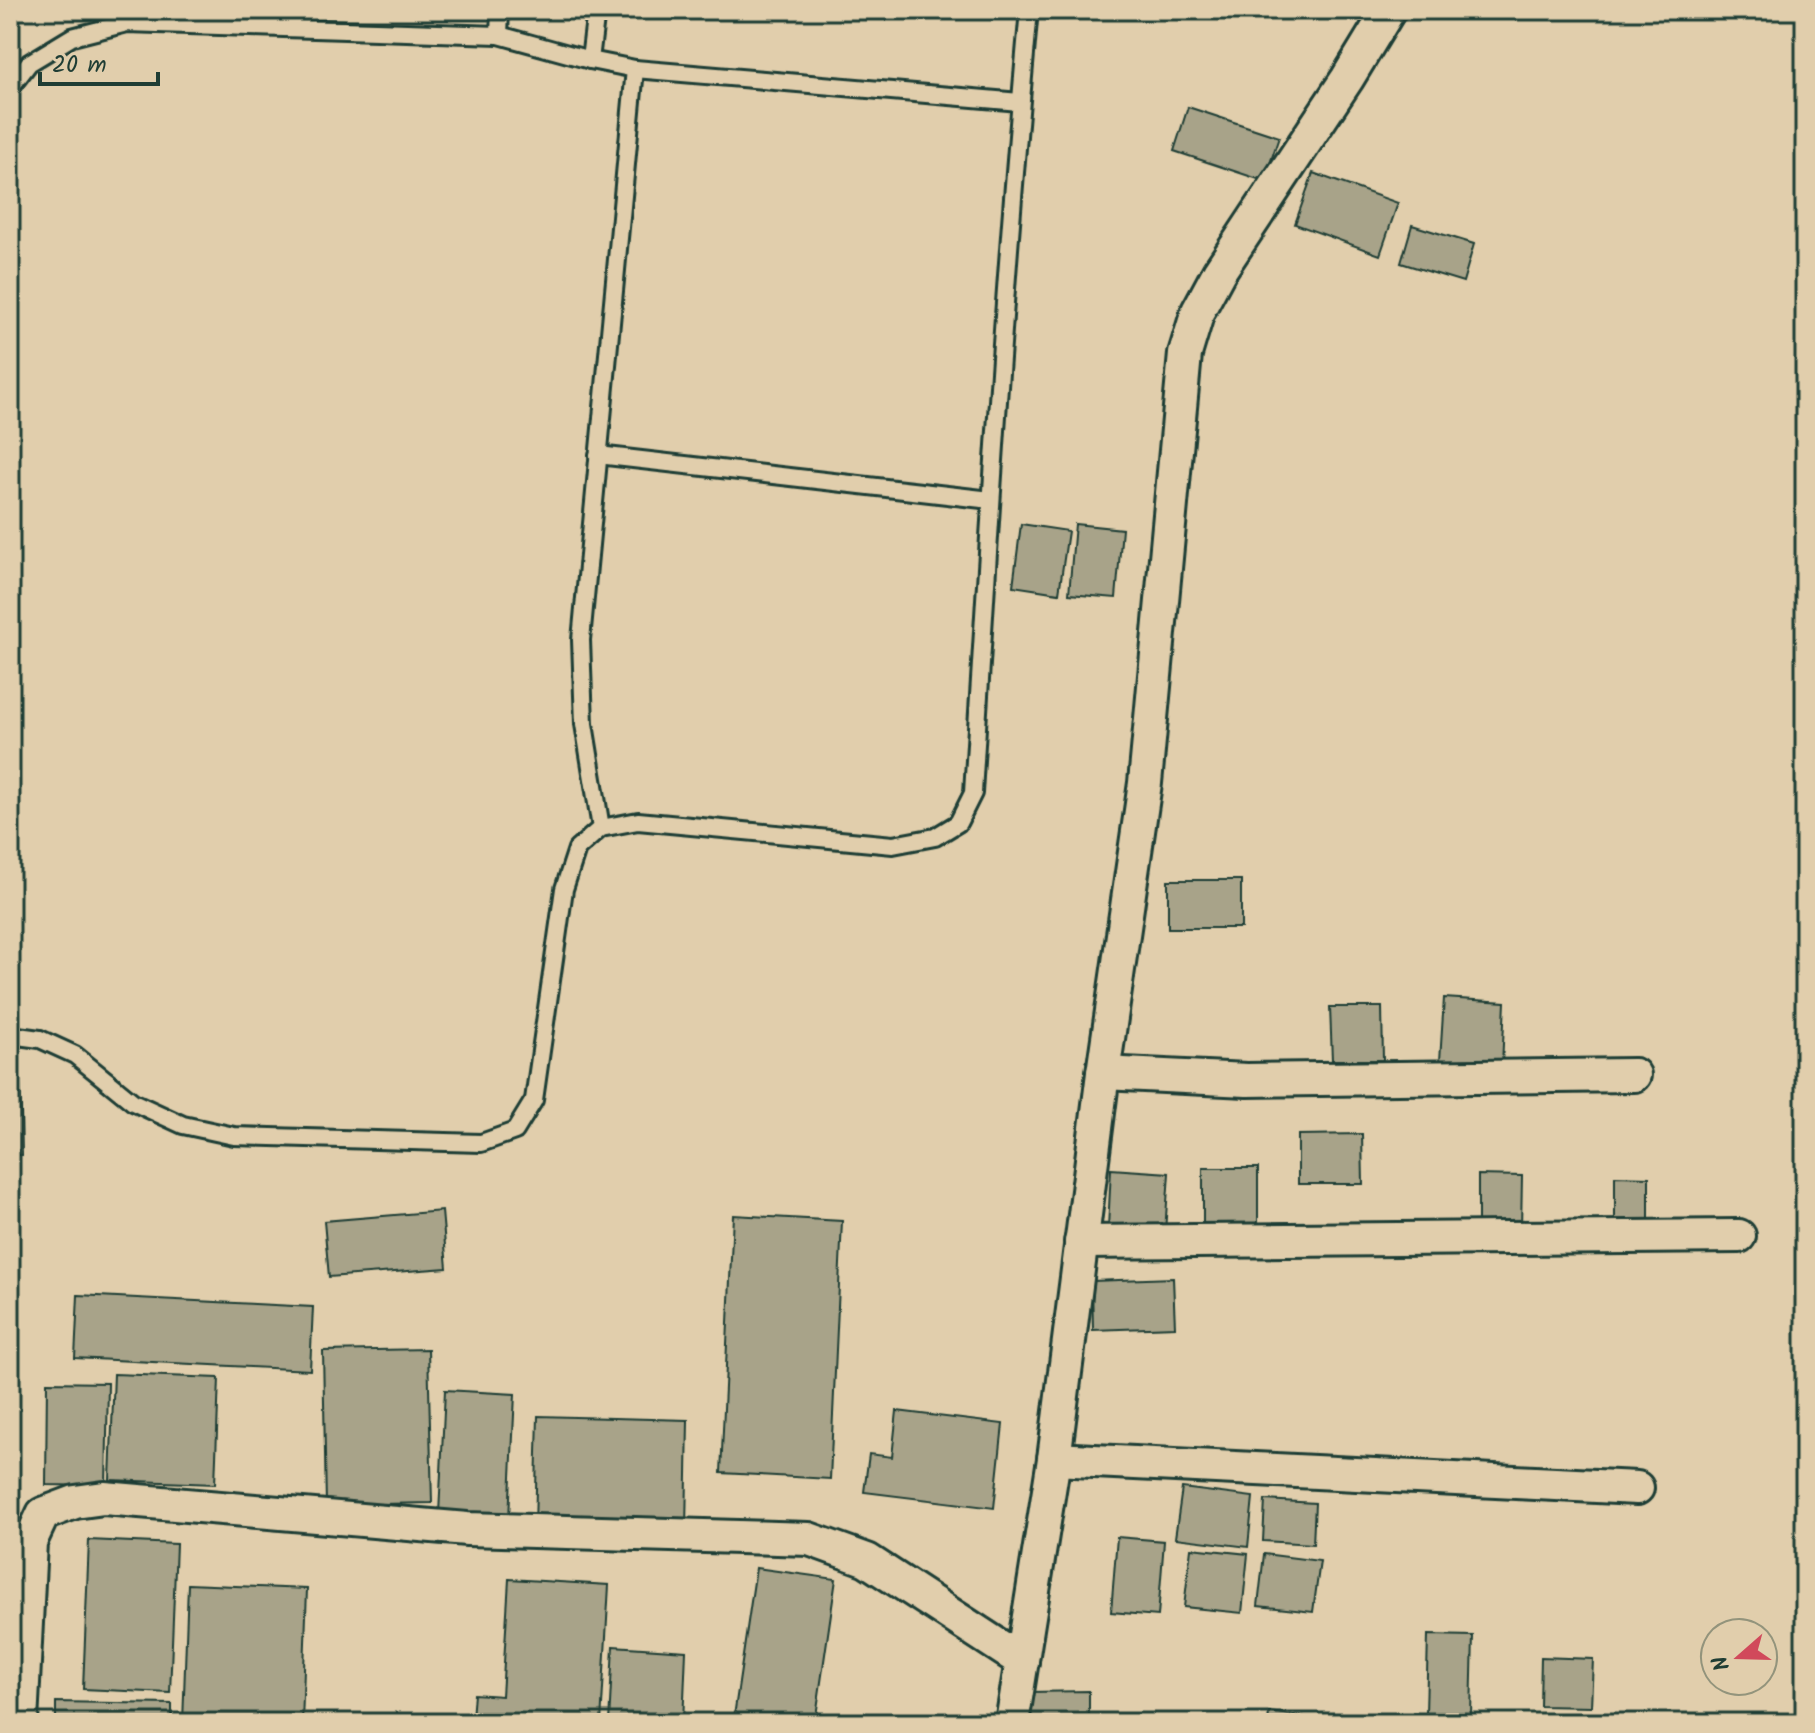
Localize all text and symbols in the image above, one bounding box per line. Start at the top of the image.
scale bar [40,36,158,86]
text: 20 m [52,46,107,85]
north arrow [1699,1617,1779,1697]
text: N [1704,1650,1741,1675]

